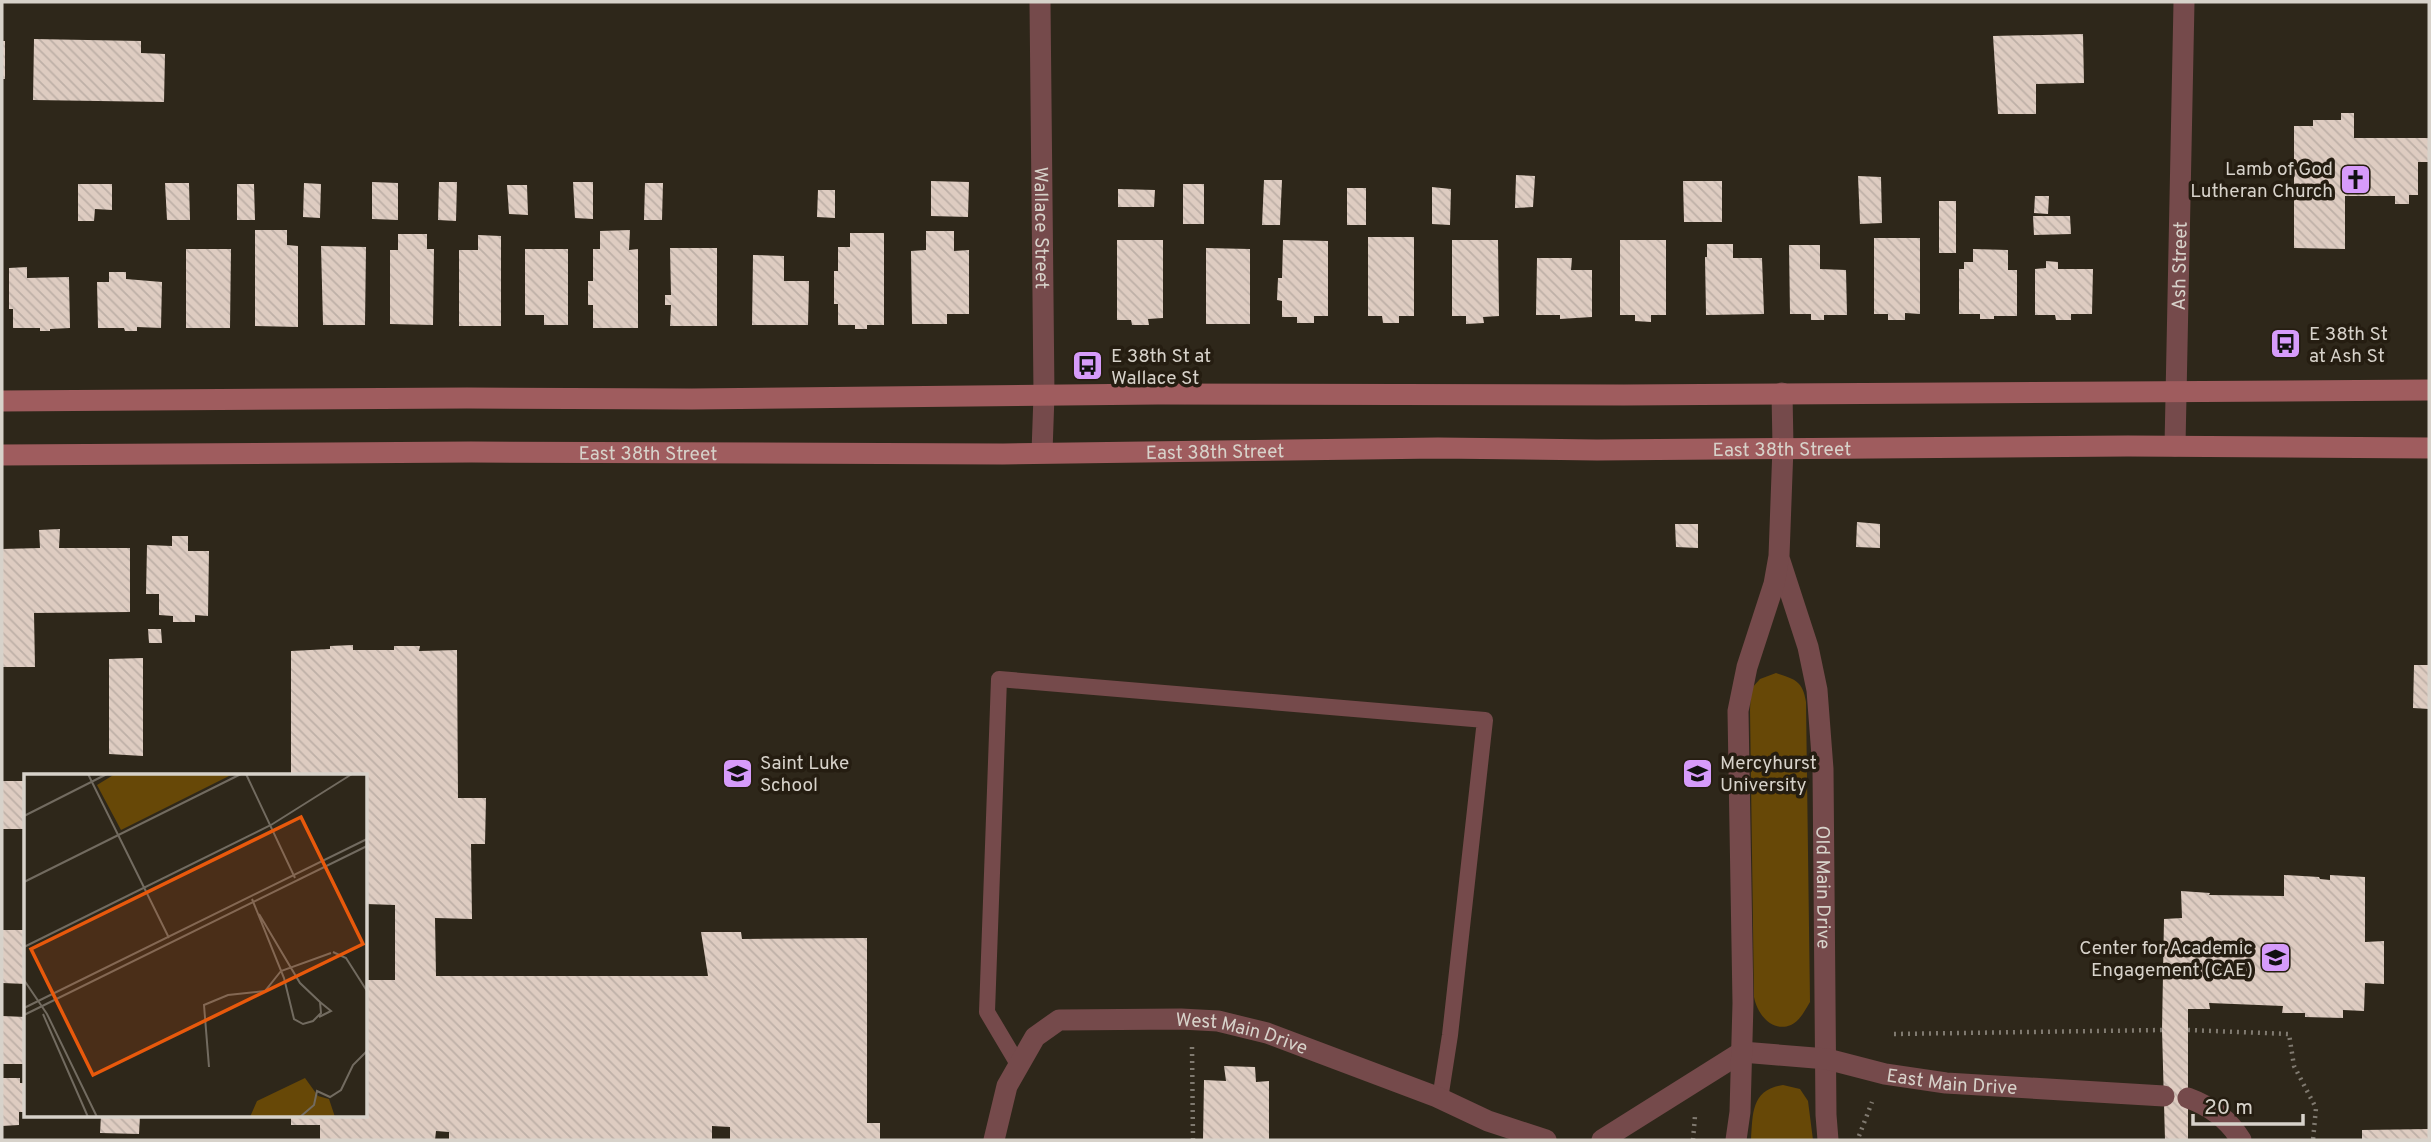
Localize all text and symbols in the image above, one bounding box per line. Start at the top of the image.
place label: Lamb of God Lutheran Church [2190,158,2333,204]
church icon: Lamb of God Lutheran Church [2339,162,2373,196]
street label: Wallace Street [1028,167,1053,289]
street label: Ash Street [2168,221,2194,311]
place label: E 38th St at Ash St [2309,323,2388,369]
bus stop icon: E 38th St at Ash St [2269,327,2303,361]
place label: E 38th St at Wallace St [1111,345,1211,391]
bus stop icon: E 38th St at Wallace St [1071,349,1105,383]
street label: East 38th Street [1712,438,1851,463]
street label: East 38th Street [1145,440,1285,466]
street label: East 38th Street [579,442,717,467]
place label: Saint Luke School [760,752,849,798]
place label: Mercyhurst University [1720,752,1817,798]
school or university icon: Saint Luke School [720,756,754,790]
school or university icon: Mercyhurst University [1680,756,1714,790]
inset map [24,774,368,1118]
street label: Old Main Drive [1809,825,1835,949]
place label: Center for Academic Engagement (CAE) [2079,937,2253,983]
school or university icon: Center for Academic Engagement (CAE) [2259,941,2293,975]
street label: West Main Drive [1175,1009,1311,1061]
street label: East Main Drive [1885,1064,2018,1101]
scale bar [2193,1082,2303,1126]
text: 20 m [2204,1095,2253,1122]

